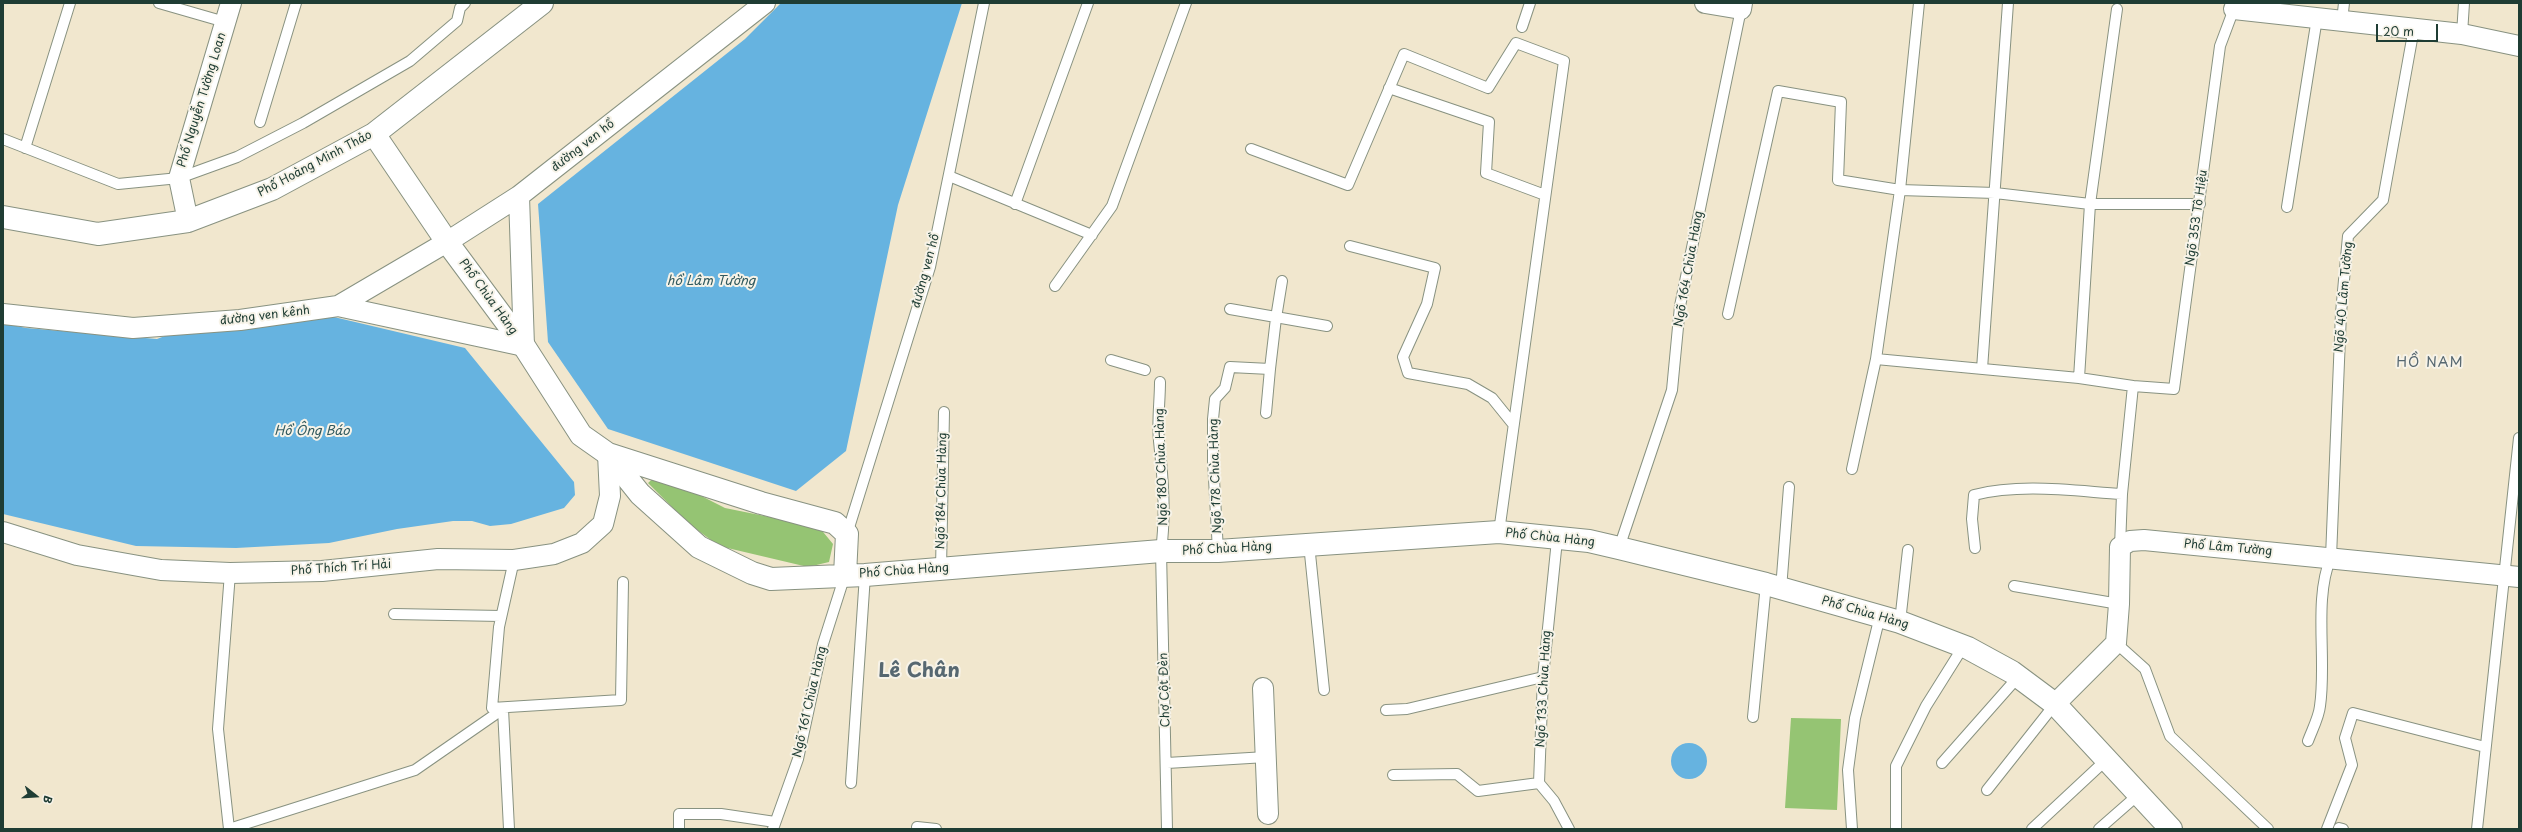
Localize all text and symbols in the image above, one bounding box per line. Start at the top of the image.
scale bar [2378,16,2440,42]
text: 20 m [2383,22,2414,40]
street label: Phố Nguyễn Tường Loan [175,31,229,169]
street label: đường ven hồ [548,117,618,175]
street label: Phố Hoàng Minh Thảo [255,128,375,200]
street label: Ngõ 353 Tô Hiệu [2183,169,2211,267]
street label: Ngõ 164 Chùa Hàng [1672,210,1706,328]
street label: đường ven hồ [909,232,943,310]
street label: Ngõ 40 Lâm Tường [2332,241,2356,353]
street label: Phố Chùa Hàng [456,256,520,338]
water label: hồ Lâm Tường [667,273,755,289]
street label: đường ven kênh [219,303,311,329]
district label: HỒ NAM [2396,355,2464,371]
street label: Ngõ 180 Chùa Hàng [1153,408,1171,526]
street label: Ngõ 178 Chùa Hàng [1207,418,1225,534]
water label: Hồ Ông Báo [274,423,350,439]
street label: Ngõ 184 Chùa Hàng [934,432,950,550]
street label: Phố Chùa Hàng [1504,526,1596,550]
street label: Phố Lâm Tường [2183,537,2273,559]
street label: Phố Chùa Hàng [1182,539,1272,559]
street label: Phố Thích Trí Hải [290,557,392,579]
street label: Phố Chùa Hàng [859,561,949,581]
street label: Phố Chùa Hàng [1820,594,1910,632]
street label: Ngõ 133 Chùa Hàng [1534,630,1554,748]
street label: Ngõ 161 Chùa Hàng [790,645,830,759]
street label: Chợ Cột Đèn [1157,652,1173,728]
district label: Lê Chân [878,659,960,683]
north arrow [16,776,56,816]
text: B [39,794,57,806]

